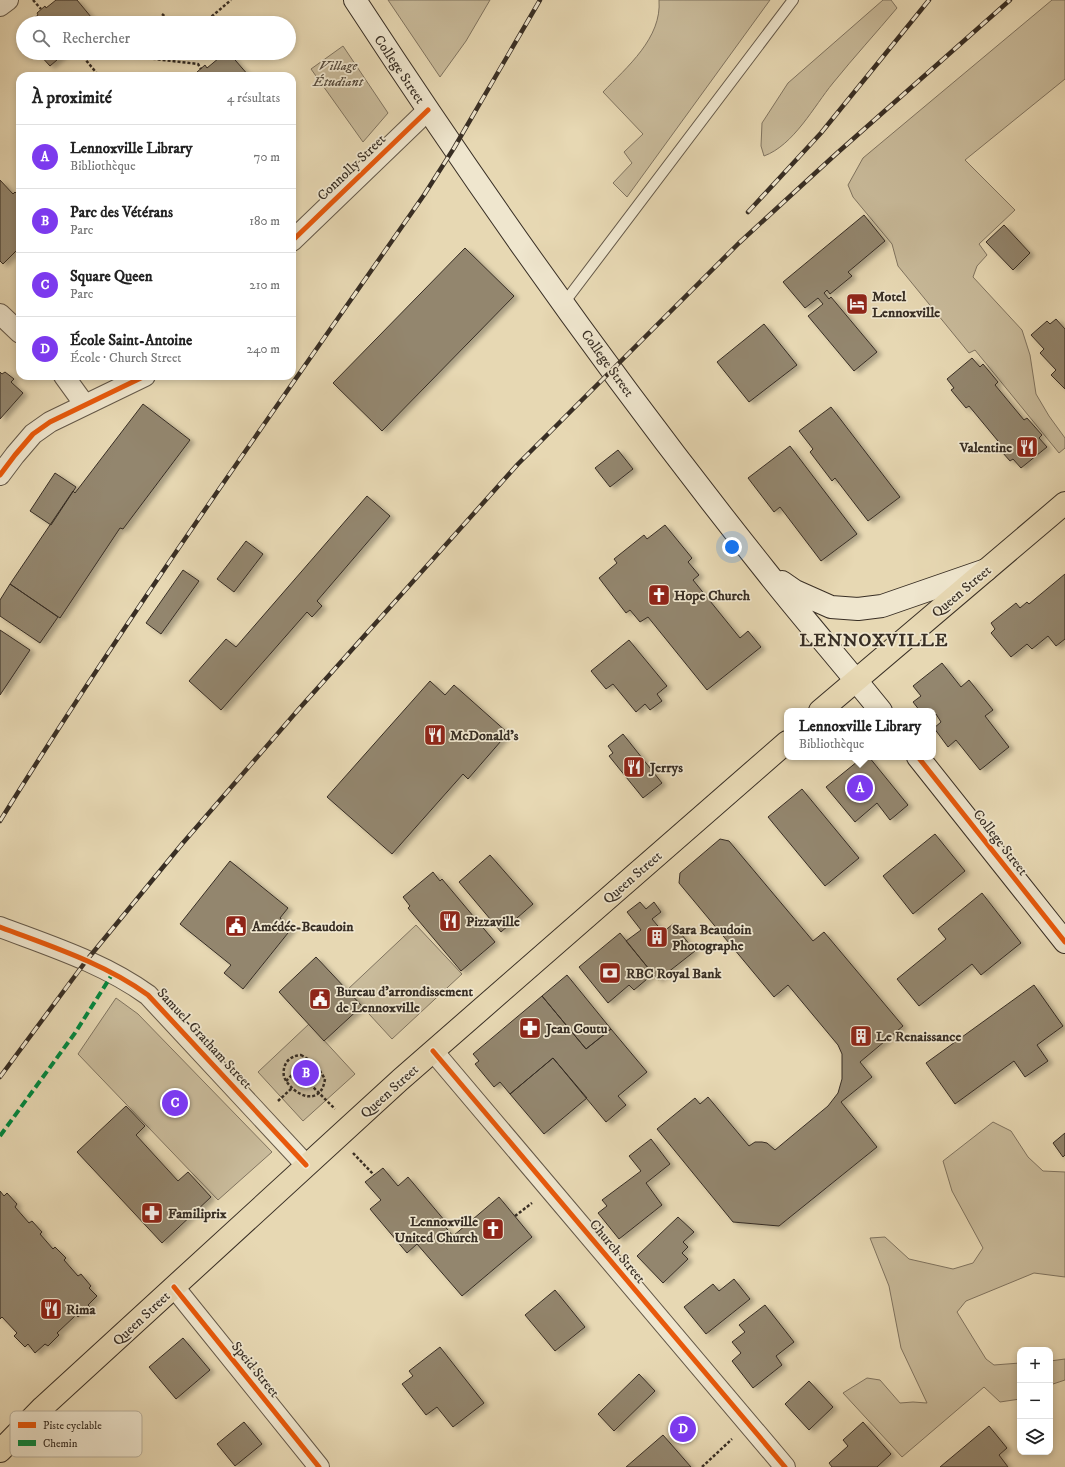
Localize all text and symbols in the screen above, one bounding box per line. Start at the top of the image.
search box [16,16,296,60]
icon: search [30,27,52,49]
text: Rechercher [62,29,130,48]
street label: College Street [370,32,429,108]
park label: Village Étudiant [312,57,365,91]
text: À proximité [32,87,112,109]
text: 4 résultats [227,90,280,106]
street label: Connolly Street [314,130,390,205]
text: Lennoxville Library [70,139,192,158]
text: A [41,149,49,165]
text: 70 m [254,149,280,165]
text: Bibliothèque [70,158,136,174]
text: Parc des Vétérans [70,203,173,222]
text: B [41,213,49,229]
text: 180 m [249,213,280,229]
text: Parc [70,222,93,238]
text: Square Queen [70,267,153,286]
text: C [41,277,49,293]
text: 210 m [249,277,280,293]
text: Parc [70,286,93,302]
place label: Motel Lennoxville [872,288,940,322]
hotel icon: Motel Lennoxville [844,291,870,317]
street label: College Street [577,326,638,401]
text: École Saint-Antoine [70,331,192,350]
text: D [40,341,50,357]
text: 240 m [247,341,280,357]
text: École · Church Street [70,350,181,366]
restaurant icon: Valentine [1014,434,1040,460]
place label: Valentine [959,439,1012,457]
your location [722,537,742,557]
street label: Queen Street [928,561,995,622]
church icon: Hope Church [646,582,672,608]
place label: Hope Church [674,587,751,605]
district label: LENNOXVILLE [799,630,949,652]
popup [784,708,936,760]
text: Lennoxville Library [799,717,921,736]
restaurant icon: McDonald's [422,722,448,748]
place label: McDonald's [450,727,519,745]
text: Bibliothèque [799,736,864,752]
restaurant icon: Jerrys [621,754,647,780]
place label: Jerrys [648,759,683,777]
pin: A [847,773,873,803]
street label: College Street [969,806,1032,880]
street label: Queen Street [600,847,666,908]
restaurant icon: Pizzaville [437,908,463,934]
public building icon: Amédée-Beaudoin [223,913,249,939]
place label: Pizzaville [466,913,520,931]
place label: Amédée-Beaudoin [251,918,354,936]
place label: Sara Beaudoin Photographe [672,921,752,955]
building icon: Sara Beaudoin Photographe [644,924,670,950]
bank icon: RBC Royal Bank [597,960,623,986]
place label: RBC Royal Bank [626,965,722,983]
place label: Bureau d'arrondissement de Lennoxville [336,983,473,1017]
street label: Samuel-Gratham Street [153,984,256,1093]
public building icon: Bureau d'arrondissement de Lennoxville [307,986,333,1012]
pharmacy icon: Jean Coutu [517,1015,543,1041]
place label: Jean Coutu [544,1020,608,1038]
building icon: Le Renaissance [848,1023,874,1049]
place label: Le Renaissance [876,1028,961,1046]
pin: B [293,1058,319,1088]
street label: Queen Street [357,1061,423,1123]
pin: C [162,1088,188,1118]
pharmacy icon: Familiprix [139,1200,165,1226]
place label: Familiprix [168,1205,227,1223]
place label: Lennoxville United Church [394,1213,479,1247]
church icon: Lennoxville United Church [480,1216,506,1242]
street label: Church Street [585,1216,650,1288]
street label: Queen Street [109,1287,175,1350]
restaurant icon: Rima [38,1296,64,1322]
place label: Rima [66,1301,96,1319]
street label: Speid Street [227,1338,284,1402]
map controls [1017,1347,1053,1455]
button: + [1017,1347,1053,1383]
button: − [1017,1383,1053,1419]
legend [10,1411,142,1457]
pin: D [670,1414,696,1444]
text: Piste cyclable [43,1419,102,1433]
button: layers [1017,1419,1053,1455]
text: Chemin [43,1437,78,1451]

